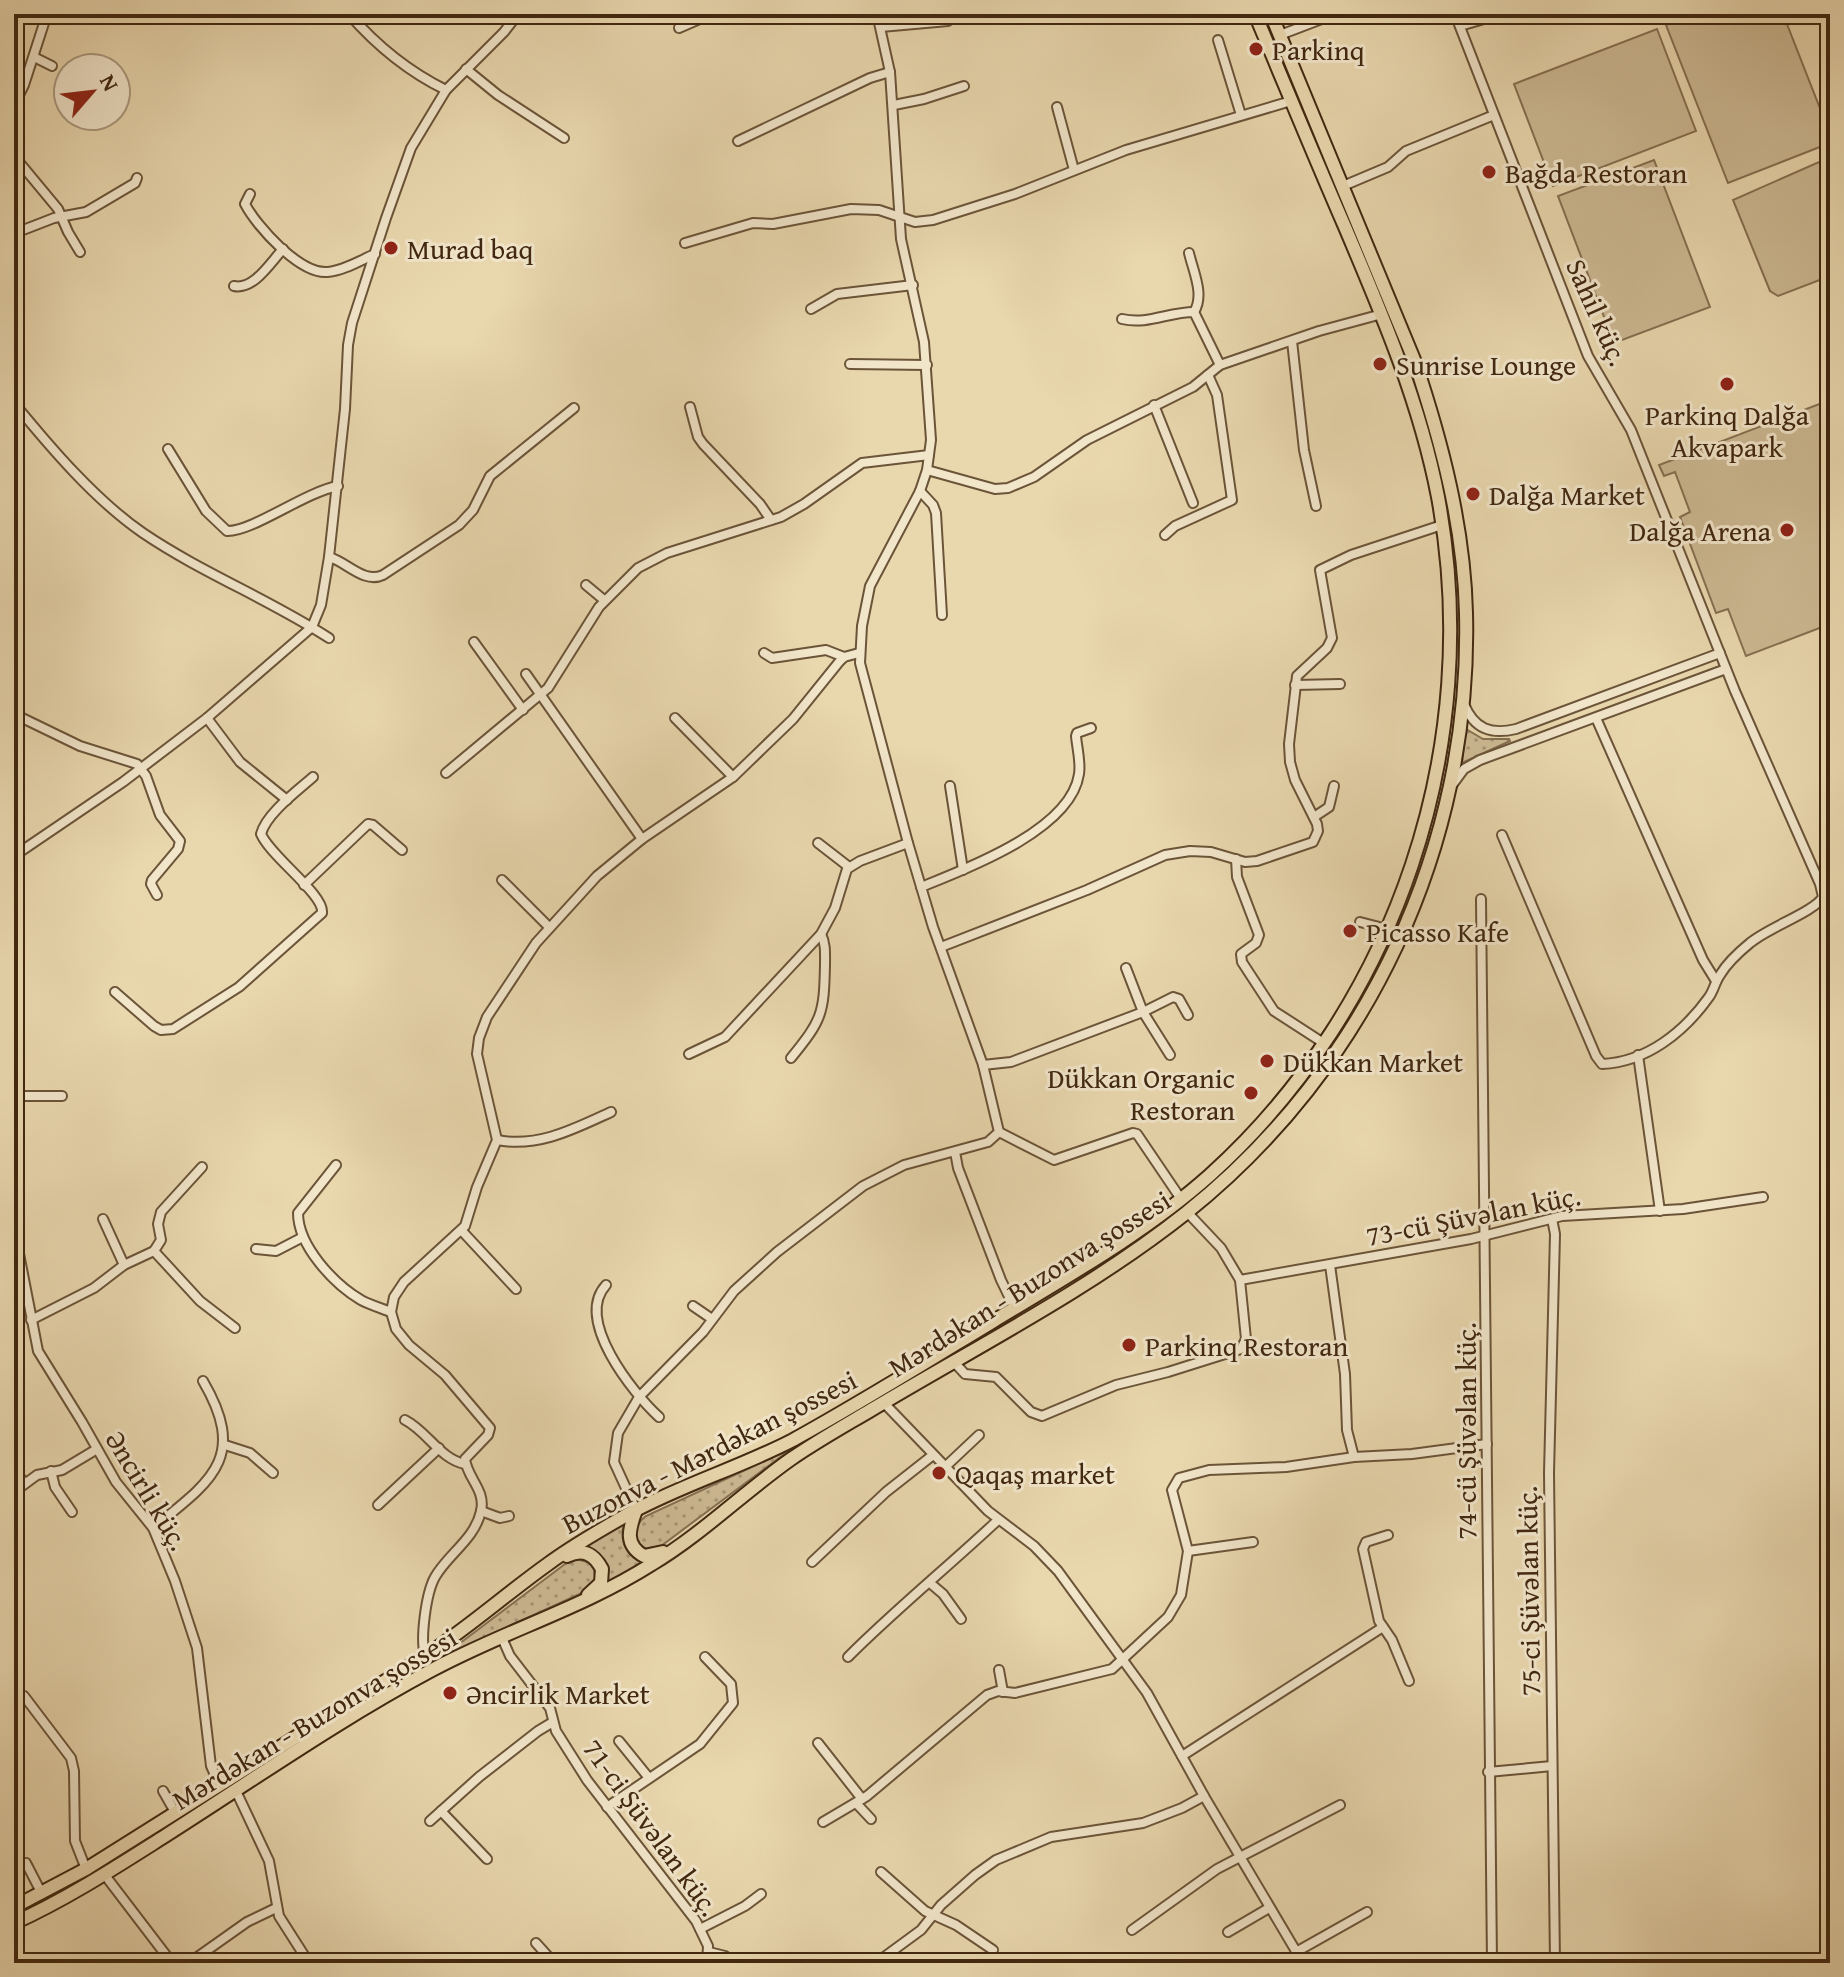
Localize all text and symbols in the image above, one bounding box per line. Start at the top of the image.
place label: Parkinq [1272,29,1365,70]
marker: Parkinq [1247,40,1265,58]
north arrow [52,52,132,132]
text: N [92,69,127,97]
place label: Bağda Restoran [1505,152,1687,193]
marker: Bağda Restoran [1480,163,1498,181]
place label: Murad baq [407,228,533,269]
marker: Murad baq [382,239,400,257]
street label: Sahil küç. [1556,252,1640,372]
place label: Sunrise Lounge [1396,344,1576,385]
marker: Sunrise Lounge [1371,355,1389,373]
marker: Parkinq Dalğa Akvapark [1718,375,1736,393]
place label: Parkinq Dalğa Akvapark [1645,394,1810,467]
place label: Dalğa Market [1489,474,1645,515]
marker: Dalğa Market [1464,485,1482,503]
place label: Dalğa Arena [1629,510,1772,551]
marker: Dalğa Arena [1778,521,1796,539]
place label: Picasso Kafe [1366,911,1509,952]
marker: Picasso Kafe [1341,922,1359,940]
place label: Dükkan Market [1283,1041,1463,1082]
marker: Dükkan Market [1258,1052,1276,1070]
place label: Dükkan Organic Restoran [1048,1057,1235,1130]
marker: Dükkan Organic Restoran [1242,1084,1260,1102]
street label: 73-cü Şüvəlan küç. [1362,1174,1584,1256]
street label: Mərdəkan - Buzonva şossesi [880,1179,1178,1387]
street label: 74-cü Şüvəlan küç. [1445,1322,1486,1540]
place label: Parkinq Restoran [1145,1325,1349,1366]
marker: Parkinq Restoran [1120,1336,1138,1354]
street label: Buzonva - Mərdəkan şossesi [554,1359,864,1543]
street label: Əncirli küç. [96,1422,200,1558]
place label: Qaqaş market [955,1453,1115,1494]
marker: Qaqaş market [930,1464,948,1482]
street label: 75-ci Şüvəlan küç. [1506,1485,1550,1697]
street label: Mərdəkan - Buzonva şossesi [164,1616,464,1820]
place label: Əncirlik Market [466,1673,650,1714]
marker: Əncirlik Market [441,1684,459,1702]
street label: 71-ci Şüvəlan küç. [574,1730,730,1924]

